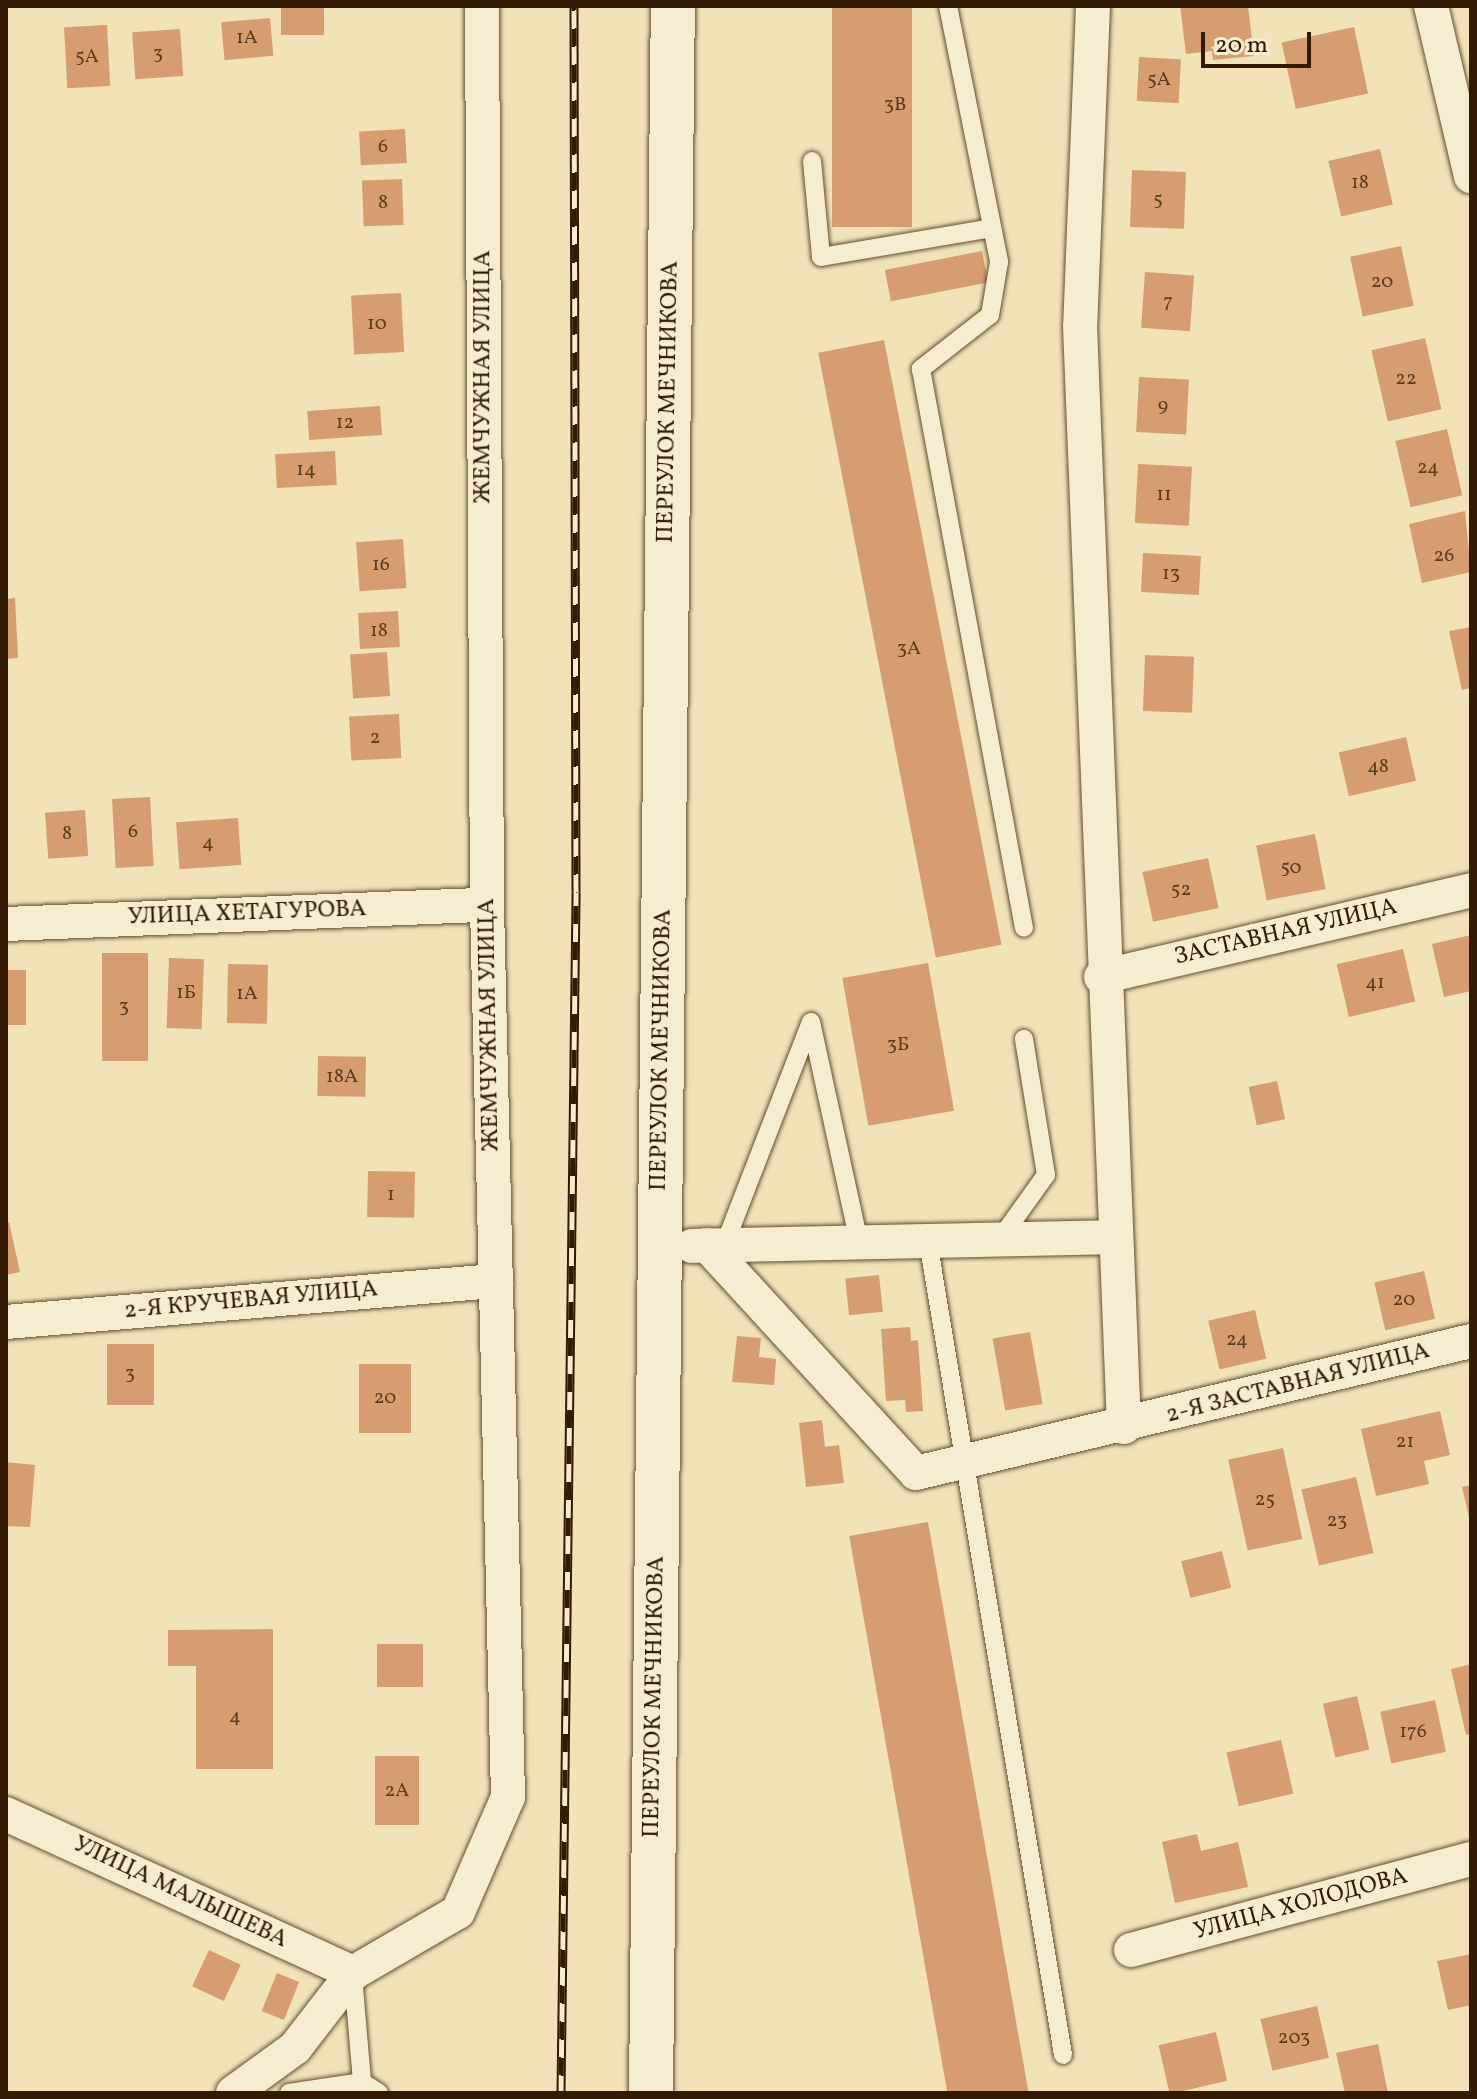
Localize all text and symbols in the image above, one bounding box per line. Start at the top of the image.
scale bar [1205,16,1315,66]
house number: 1А [236,26,258,50]
text: 20 m [1215,29,1268,63]
house number: 3 [153,42,163,66]
house number: 5А [75,45,99,69]
house number: 5А [1147,68,1171,92]
house number: 3В [884,93,906,117]
house number: 6 [378,135,388,159]
house number: 18 [1351,171,1369,195]
house number: 5 [1153,188,1163,212]
house number: 8 [378,191,388,215]
street label: ЖЕМЧУЖНАЯ УЛИЦА [470,250,498,504]
street label: ПЕРЕУЛОК МЕЧНИКОВА [652,261,686,543]
house number: 20 [1371,270,1393,294]
house number: 7 [1163,290,1173,314]
house number: 10 [367,312,387,336]
house number: 22 [1395,367,1417,391]
house number: 9 [1158,394,1168,418]
house number: 12 [336,411,354,435]
house number: 24 [1417,456,1439,480]
house number: 14 [296,458,316,482]
house number: 11 [1156,483,1172,507]
house number: 26 [1434,544,1454,568]
house number: 16 [372,553,390,577]
house number: 13 [1162,562,1180,586]
house number: 18 [370,619,388,643]
house number: 3А [897,637,921,661]
house number: 2 [370,726,380,750]
house number: 48 [1367,755,1389,779]
house number: 6 [128,820,138,844]
house number: 8 [62,822,72,846]
house number: 4 [202,831,214,855]
house number: 50 [1280,856,1302,880]
house number: 52 [1171,878,1191,902]
street label: ЗАСТАВНАЯ УЛИЦА [1172,893,1400,973]
street label: УЛИЦА ХЕТАГУРОВА [127,895,367,933]
street label: ЖЕМЧУЖНАЯ УЛИЦА [473,898,507,1152]
street label: ПЕРЕУЛОК МЕЧНИКОВА [645,909,679,1191]
house number: 41 [1365,971,1385,995]
house number: 1Б [176,981,196,1005]
house number: 1А [236,982,258,1006]
house number: 3 [119,995,129,1019]
house number: 3Б [887,1033,909,1057]
house number: 18А [326,1065,358,1089]
house number: 1 [387,1183,395,1207]
street label: 2-Я КРУЧЕВАЯ УЛИЦА [123,1276,379,1326]
house number: 20 [1393,1288,1415,1312]
house number: 24 [1226,1328,1248,1352]
street label: 2-Я ЗАСТАВНАЯ УЛИЦА [1163,1337,1433,1431]
house number: 3 [125,1362,135,1386]
house number: 20 [374,1386,396,1410]
house number: 21 [1396,1430,1414,1454]
house number: 25 [1255,1488,1275,1512]
house number: 23 [1327,1509,1347,1533]
street label: ПЕРЕУЛОК МЕЧНИКОВА [638,1556,672,1838]
house number: 4 [229,1705,241,1729]
house number: 176 [1399,1720,1427,1744]
house number: 2А [385,1779,409,1803]
street label: УЛИЦА МАЛЫШЕВА [68,1831,292,1955]
street label: УЛИЦА ХОЛОДОВА [1191,1863,1411,1947]
house number: 203 [1278,2026,1310,2050]

